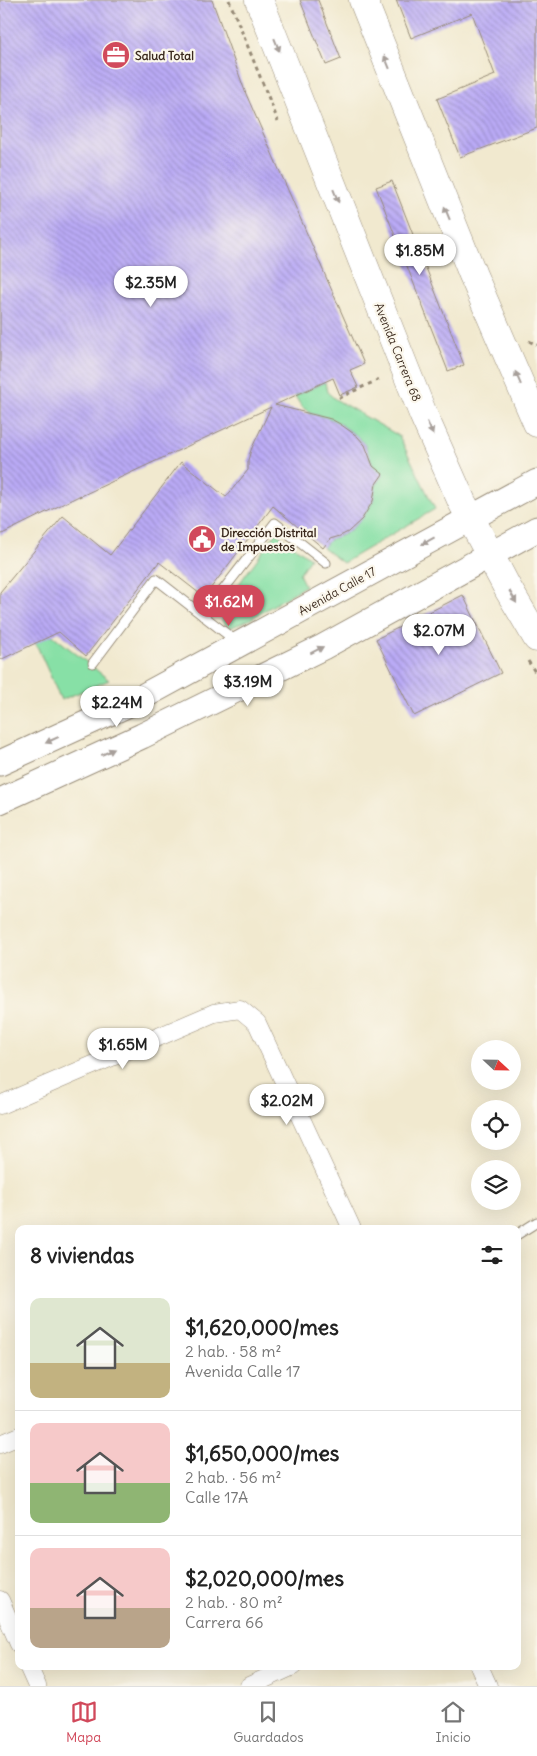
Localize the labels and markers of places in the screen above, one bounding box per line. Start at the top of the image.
office icon: Salud Total [101,40,131,70]
place label: Salud Total [135,48,194,63]
pin: $1.85M [379,234,461,276]
pin: $2.35M [110,266,192,308]
public building icon: Dirección Distrital de Impuestos [187,524,217,554]
place label: Dirección Distrital de Impuestos [221,525,317,555]
pin: $1.62M [188,584,270,627]
pin: $2.07M [398,614,480,656]
pin: $3.19M [207,664,289,707]
pin: $2.24M [76,686,158,728]
pin: $1.65M [82,1028,164,1070]
pin: $2.02M [246,1084,328,1126]

